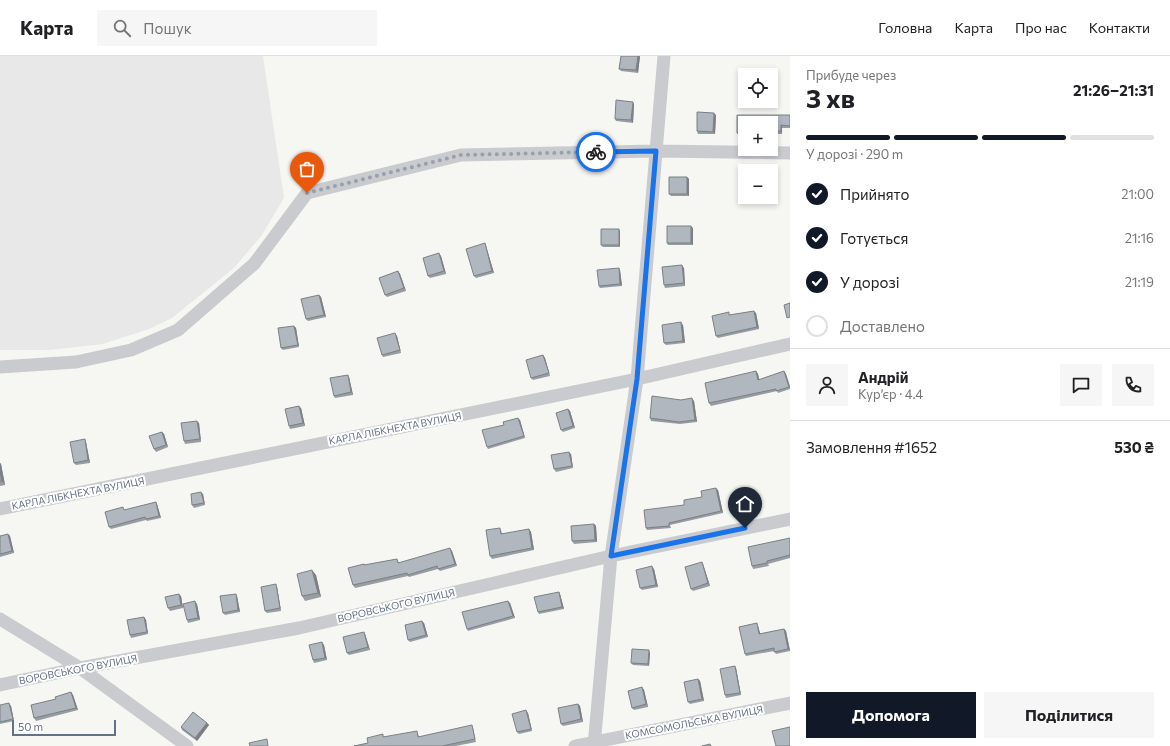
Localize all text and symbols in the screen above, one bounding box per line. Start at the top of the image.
search box [97,10,377,46]
text: Карта [20,16,73,39]
icon: search [111,17,133,39]
text: Пошук [143,19,192,37]
text: Головна [878,19,932,36]
text: Карта [954,19,993,36]
text: Про нас [1015,19,1067,36]
text: Контакти [1089,19,1150,36]
text: Прибуде через [806,67,896,83]
map controls [738,68,778,204]
button: locate [738,68,778,108]
text: 21:26–21:31 [1073,81,1154,99]
text: 3 хв [806,82,855,113]
button: + [738,116,778,156]
courier [576,132,616,172]
icon: bike [585,141,607,163]
text: У дорозі · 290 m [806,146,903,162]
pin [290,152,324,193]
icon: bag [296,158,318,180]
button: − [738,164,778,204]
icon: check [806,183,828,205]
text: Прийнято [840,185,910,203]
text: 21:00 [1121,186,1154,202]
icon: check [806,227,828,249]
text: Готується [840,229,908,247]
text: 21:16 [1125,230,1154,246]
icon: check [806,271,828,293]
text: У дорозі [840,273,900,291]
text: 21:19 [1125,274,1154,290]
text: Доставлено [840,317,925,335]
button: person [806,364,848,406]
button: chat [1060,364,1102,406]
button: phone [1112,364,1154,406]
text: Андрій [858,368,908,386]
text: Кур’єр · 4.4 [858,386,923,402]
street label: КАРЛА ЛІБКНЕХТА ВУЛИЦЯ [328,409,462,447]
text: Замовлення #1652 [806,438,937,456]
text: 530 ₴ [1114,438,1154,456]
street label: КАРЛА ЛІБКНЕХТА ВУЛИЦЯ [11,474,145,512]
pin [728,487,762,528]
icon: home [734,493,756,515]
street label: ВОРОВСЬКОГО ВУЛИЦЯ [336,586,456,624]
street label: ВОРОВСЬКОГО ВУЛИЦЯ [18,652,138,686]
button: Допомога [806,692,976,738]
button: Поділитися [984,692,1154,738]
street label: КОМСОМОЛЬСЬКА ВУЛИЦЯ [624,703,764,741]
scale bar [12,718,116,737]
text: 50 m [18,720,43,733]

